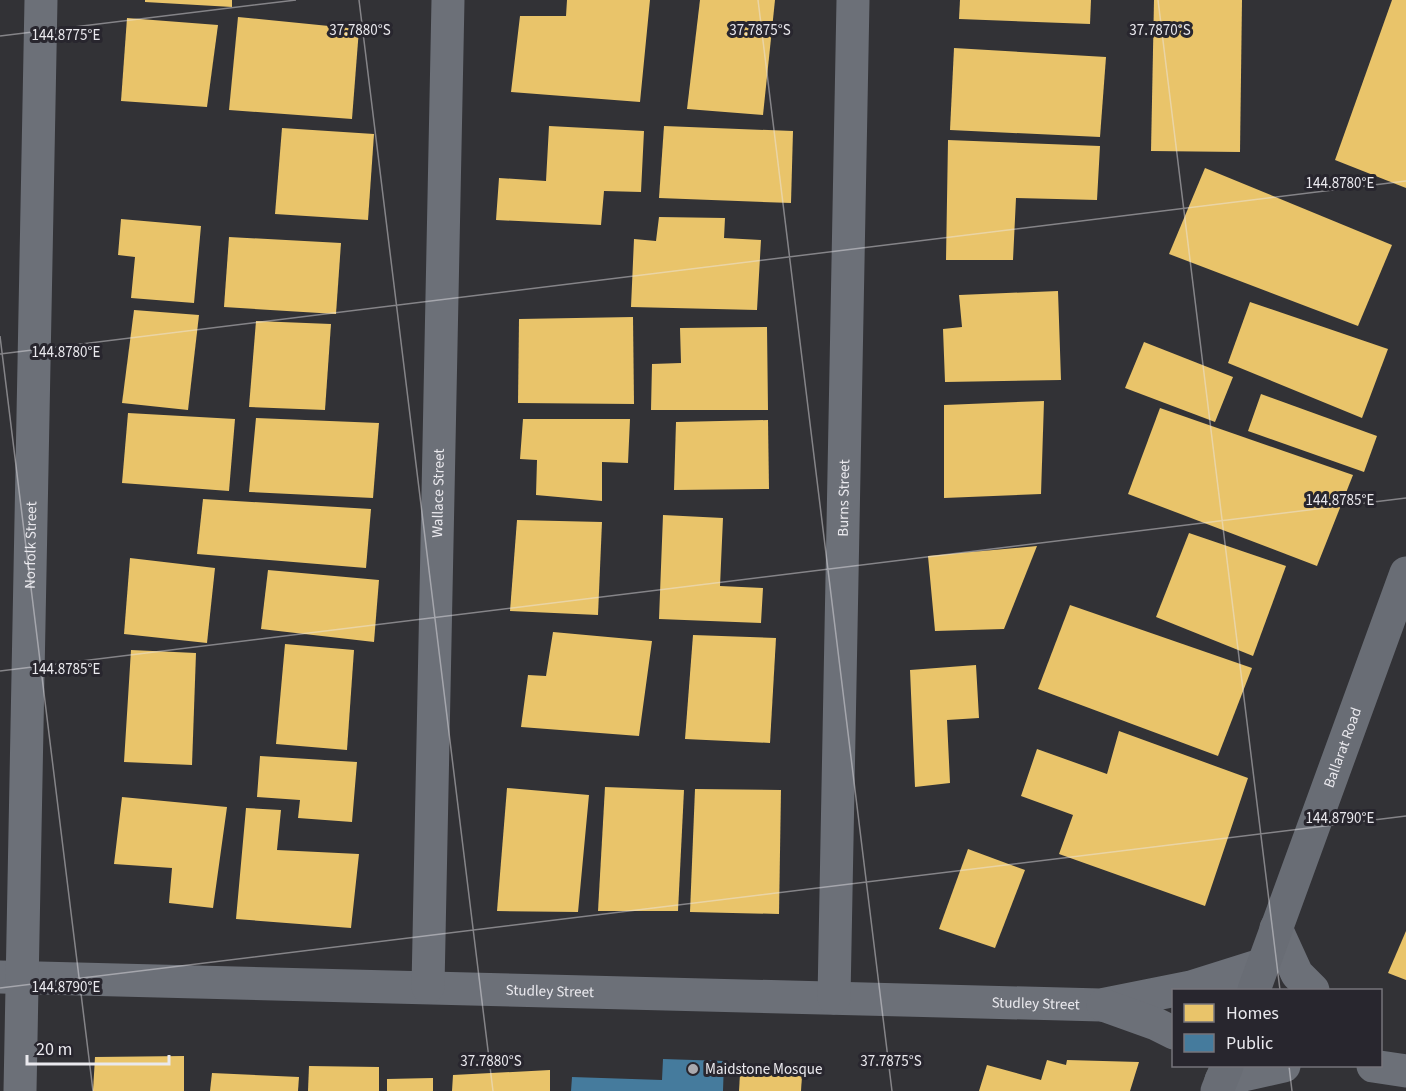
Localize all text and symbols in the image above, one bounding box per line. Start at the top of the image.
text: 37.7880°S [329,20,391,41]
text: 37.7875°S [729,20,791,41]
text: 37.7870°S [1129,20,1191,41]
text: 144.8775°E [32,25,100,46]
text: 144.8780°E [1306,173,1374,194]
text: 144.8780°E [32,342,100,363]
street label: Wallace Street [427,448,449,538]
street label: Burns Street [832,459,855,537]
text: 144.8785°E [1306,490,1374,511]
street label: Norfolk Street [19,501,42,589]
text: 144.8785°E [32,659,100,680]
street label: Ballarat Road [1318,704,1367,791]
text: 144.8790°E [1306,808,1374,829]
text: 144.8790°E [32,977,100,998]
street label: Studley Street [505,979,594,1003]
legend [1172,989,1382,1067]
street label: Studley Street [991,992,1080,1015]
text: Homes [1226,1001,1279,1026]
scale bar [27,1028,170,1066]
text: Public [1226,1031,1273,1056]
text: 20 m [36,1037,72,1062]
text: 37.7880°S [460,1051,522,1072]
text: 37.7875°S [860,1051,922,1072]
place label: Maidstone Mosque [705,1059,822,1080]
marker: Maidstone Mosque [686,1062,700,1076]

